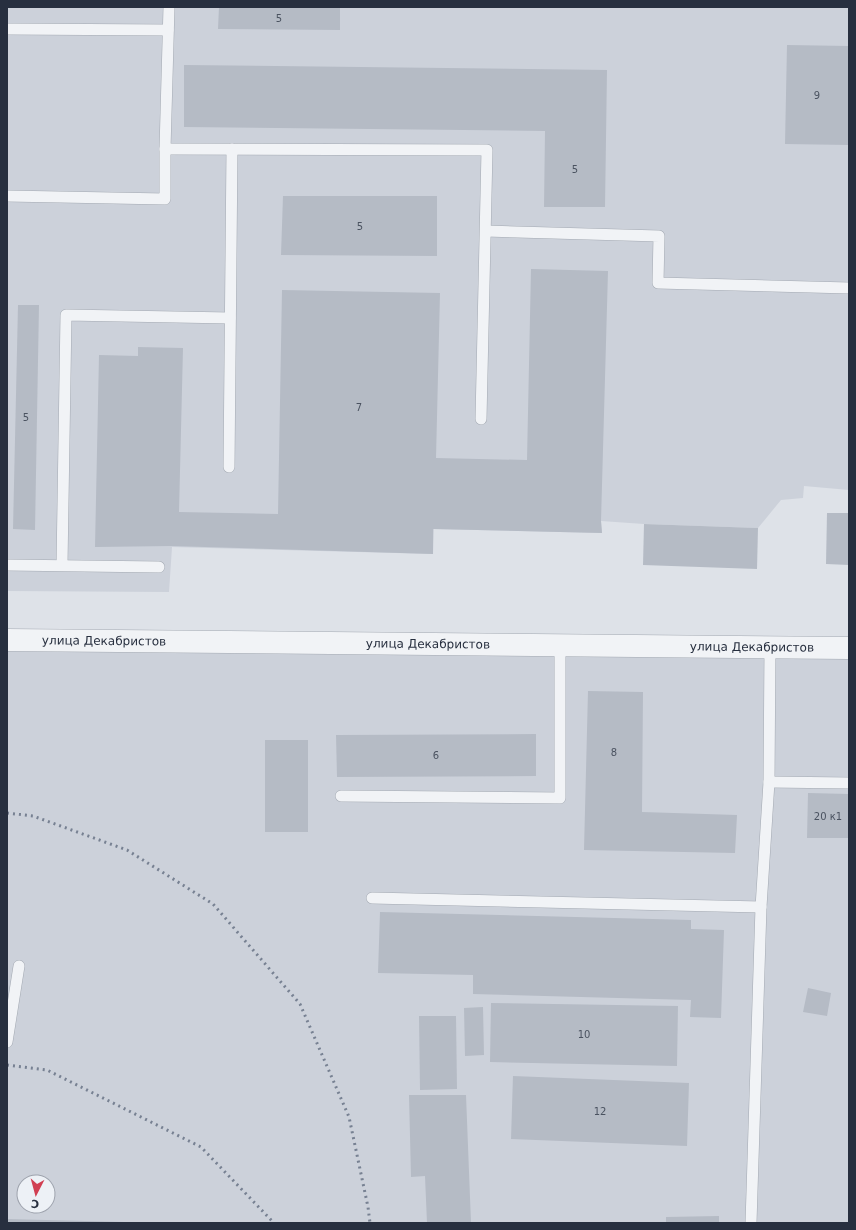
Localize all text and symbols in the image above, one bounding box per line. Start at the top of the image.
house number: 5 [276,13,282,24]
house number: 9 [814,90,820,101]
house number: 5 [572,164,578,175]
house number: 5 [357,221,363,232]
house number: 7 [356,402,362,413]
house number: 5 [23,412,29,423]
street label: улица Декабристов [42,633,166,649]
street label: улица Декабристов [366,636,490,652]
street label: улица Декабристов [690,639,814,655]
house number: 8 [611,747,617,758]
house number: 6 [433,750,439,761]
house number: 20 к1 [814,811,842,822]
house number: 10 [578,1029,590,1040]
house number: 12 [594,1106,606,1117]
north arrow [16,1174,56,1214]
text: С [30,1197,40,1210]

